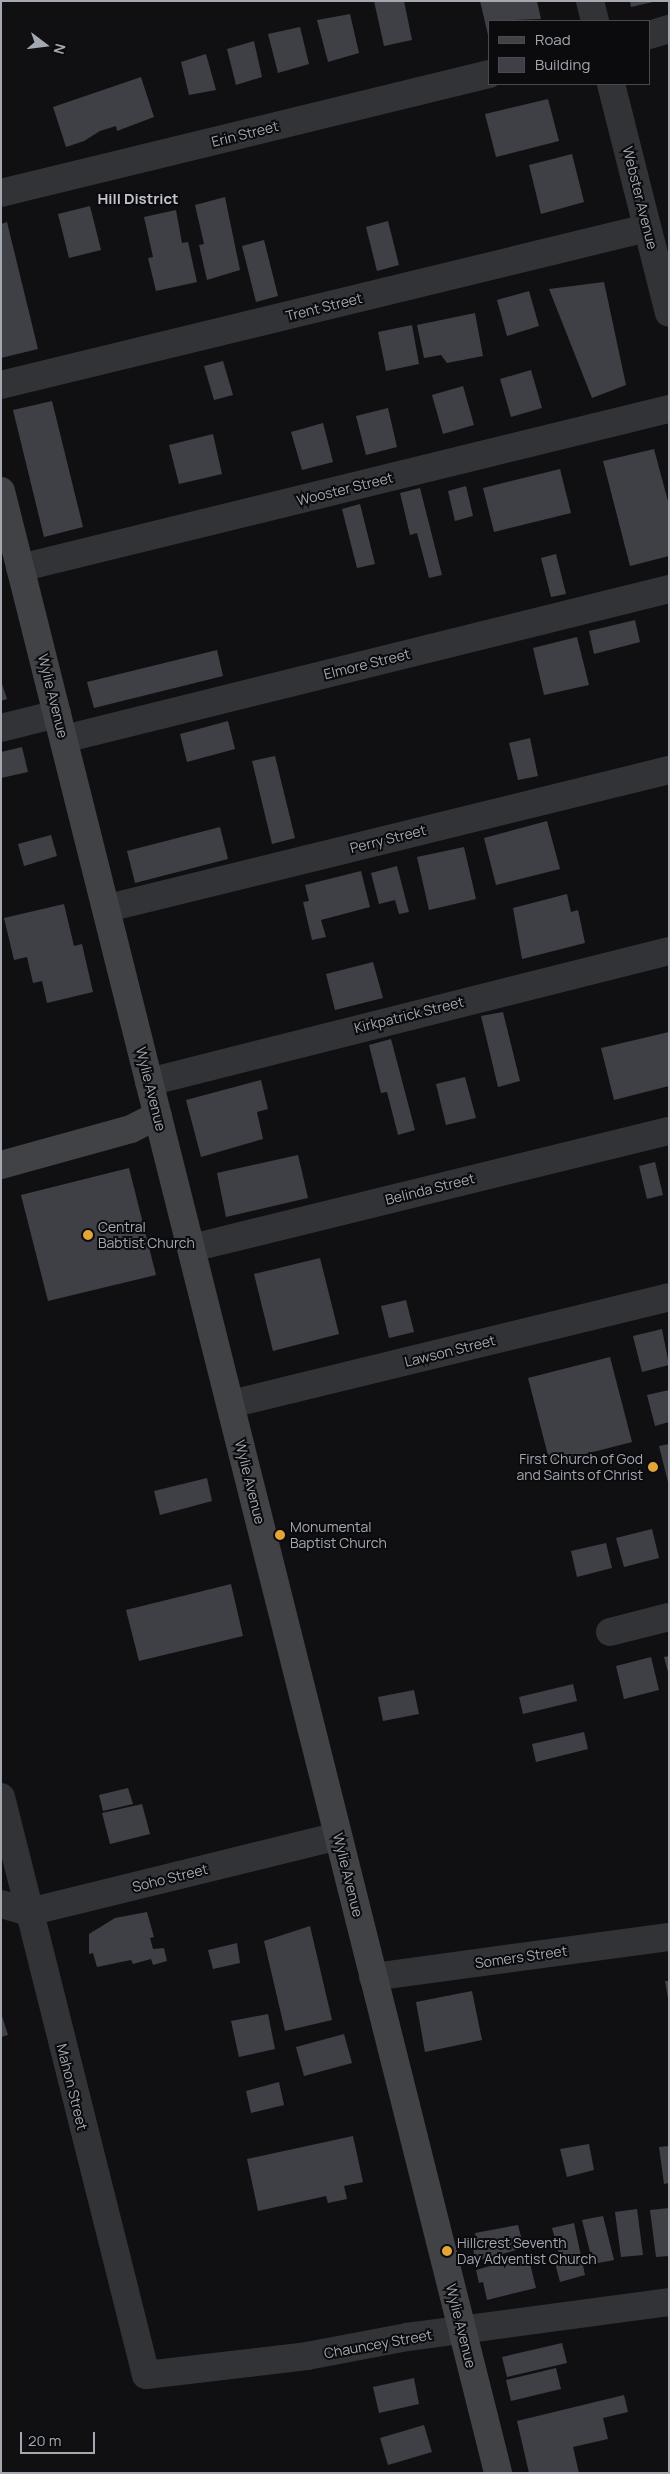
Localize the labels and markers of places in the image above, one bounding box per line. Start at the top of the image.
place label: Central Babtist Church [98,1219,195,1252]
marker: Central Babtist Church [82,1229,94,1241]
place label: First Church of God and Saints of Christ [516,1451,643,1484]
marker: First Church of God and Saints of Christ [647,1461,659,1473]
place label: Monumental Baptist Church [290,1519,387,1551]
marker: Monumental Baptist Church [274,1529,286,1541]
place label: Hillcrest Seventh Day Adventist Church [457,2235,596,2268]
marker: Hillcrest Seventh Day Adventist Church [441,2245,453,2257]

